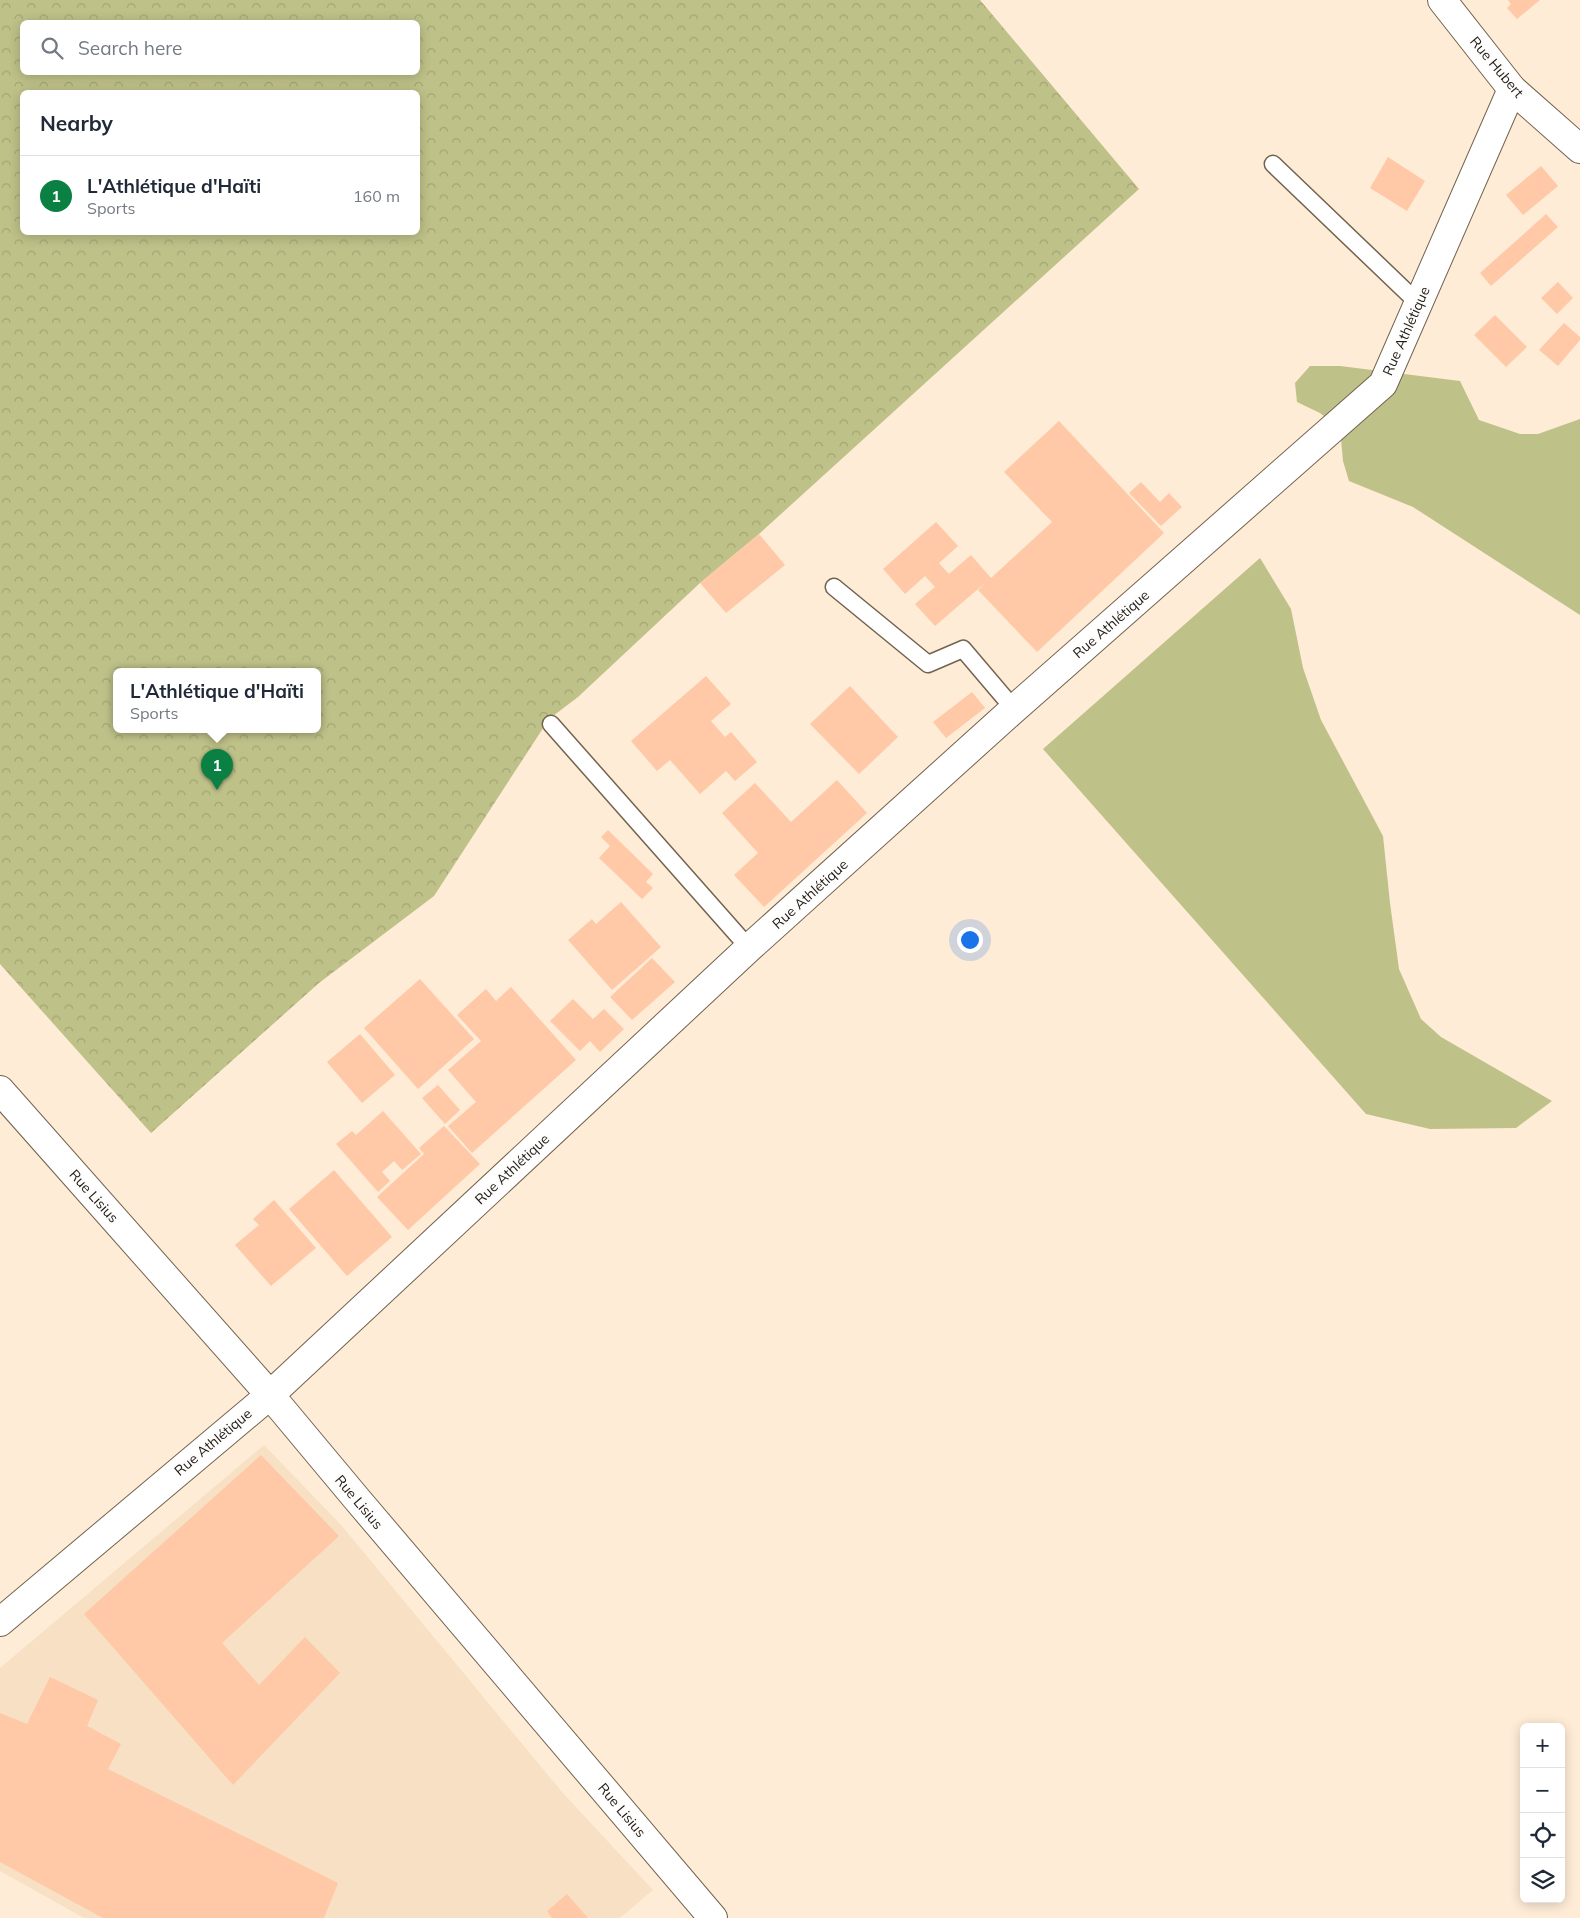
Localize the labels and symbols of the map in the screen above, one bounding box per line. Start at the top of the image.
street label: Rue Hubert [1466,33,1528,101]
street label: Rue Athlétique [1378,284,1434,378]
street label: Rue Athlétique [1069,586,1153,662]
pin: 1 [201,749,233,790]
street label: Rue Athlétique [768,855,852,933]
your location [957,927,983,953]
street label: Rue Athlétique [471,1130,553,1208]
street label: Rue Lisius [65,1166,123,1226]
street label: Rue Athlétique [171,1404,255,1480]
street label: Rue Lisius [331,1471,387,1533]
street label: Rue Lisius [594,1779,650,1841]

